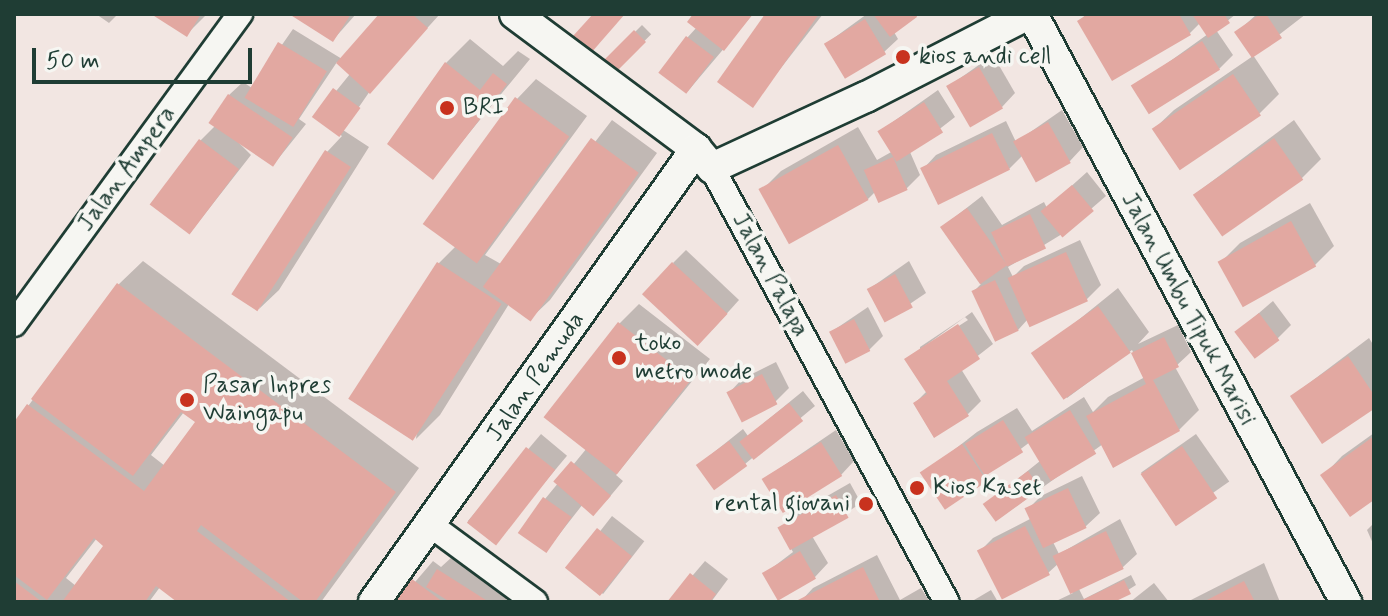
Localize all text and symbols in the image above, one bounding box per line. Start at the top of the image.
scale bar [36,32,256,82]
place label: kios andi cell [919,43,1044,71]
text: 50 m [46,46,100,77]
marker: kios andi cell [894,48,912,66]
place label: BRI [463,94,504,122]
marker: BRI [438,99,456,117]
street label: Jalan Ampera [71,100,183,238]
street label: Jalan Umbu Tipuk Marisi [1117,192,1259,426]
street label: Jalan Palapa [725,208,815,342]
street label: Jalan Pemuda [481,307,591,447]
place label: toko metro mode [635,330,752,386]
marker: toko metro mode [610,349,628,367]
place label: Pasar Inpres Waingapu [203,372,337,428]
marker: Pasar Inpres Waingapu [178,391,196,409]
place label: Kios Kaset [933,474,1044,502]
marker: Kios Kaset [908,479,926,497]
place label: rental giovani [716,490,850,518]
marker: rental giovani [857,495,875,513]

